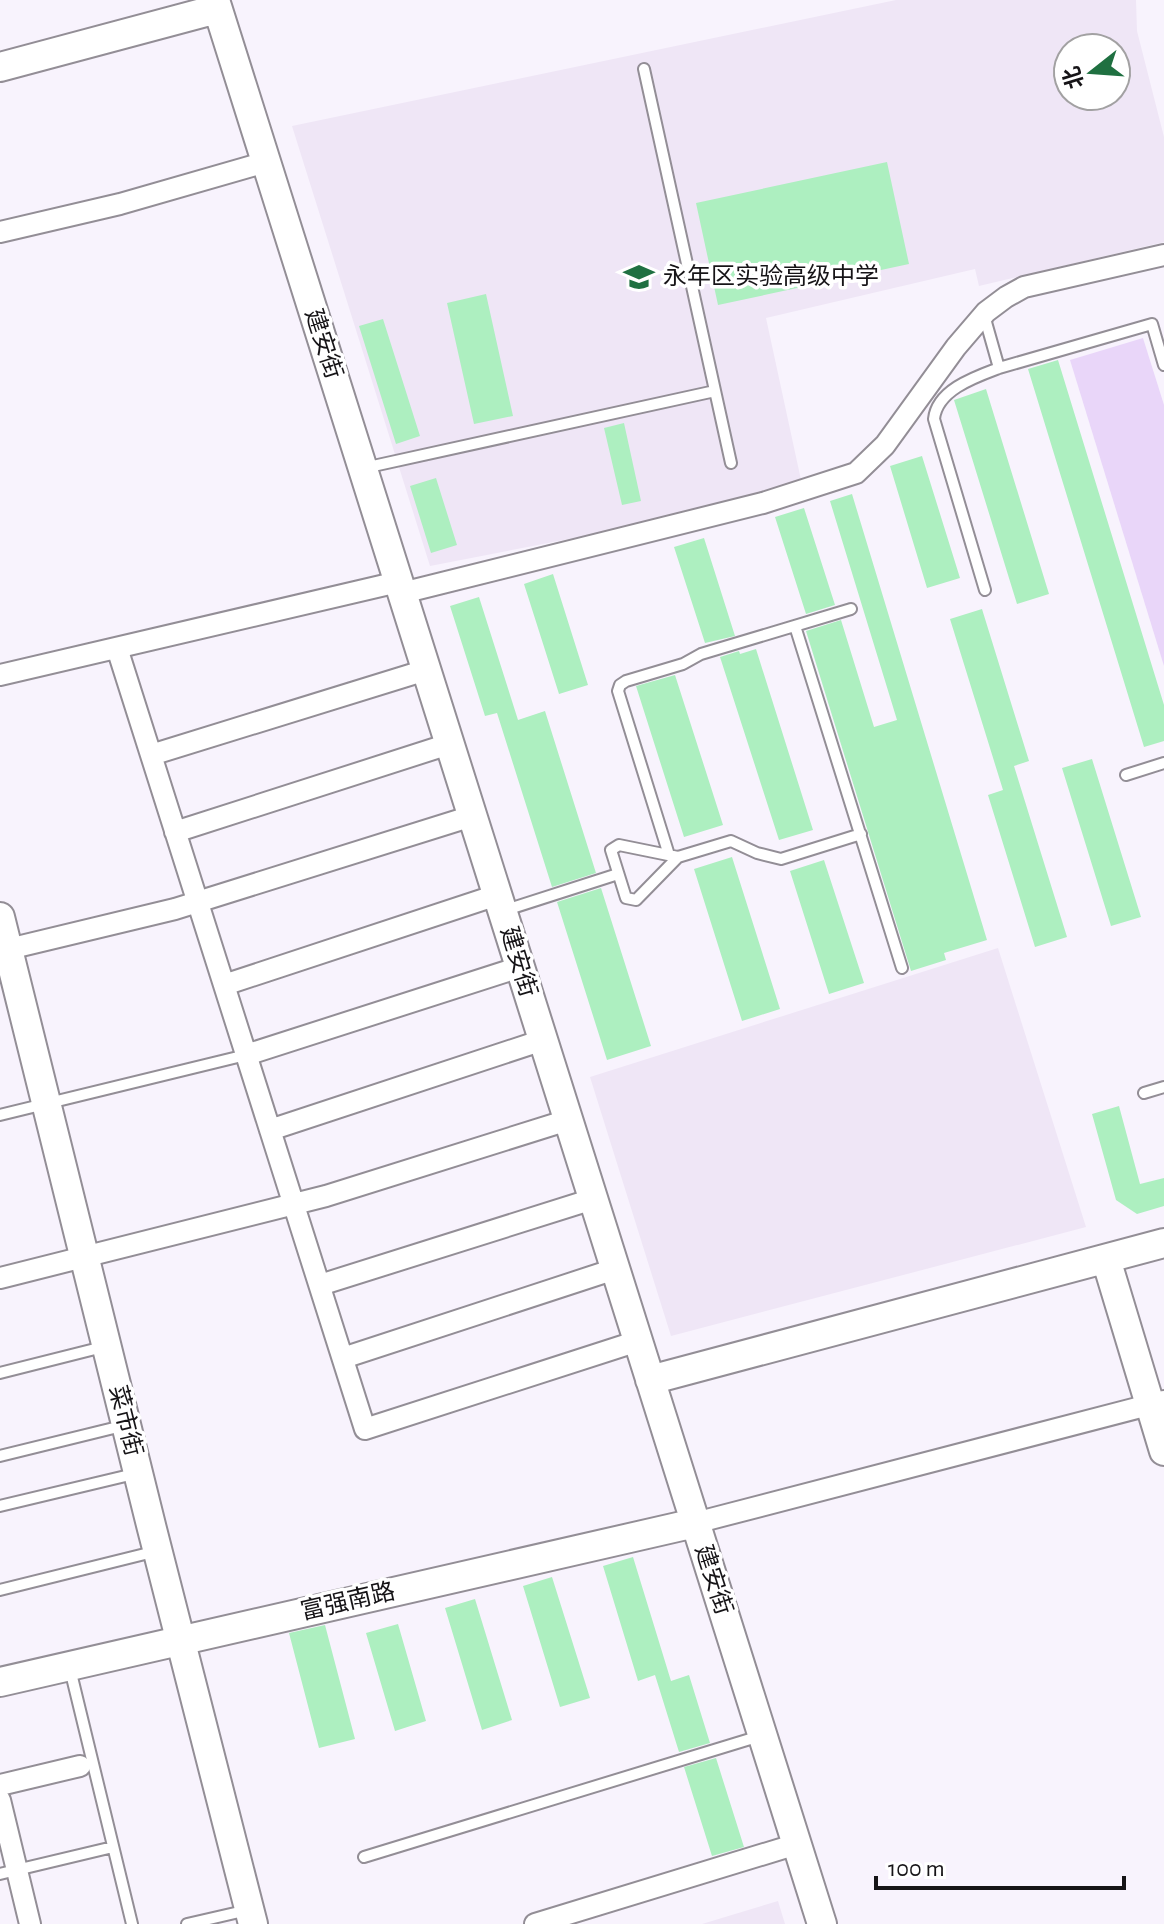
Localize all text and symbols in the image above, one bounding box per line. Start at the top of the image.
north arrow [1052,32,1132,112]
text: 北 [1059,64,1088,92]
school or university icon: 永年区实验高级中学 [622,260,656,294]
place label: 永年区实验高级中学 [663,263,879,289]
street label: 建安街 [300,305,347,382]
street label: 建安街 [496,923,542,1000]
street label: 菜市街 [105,1383,147,1459]
street label: 建安街 [690,1541,737,1618]
street label: 富强南路 [298,1578,397,1624]
scale bar [876,1840,1124,1890]
text: 100 m [888,1857,945,1881]

